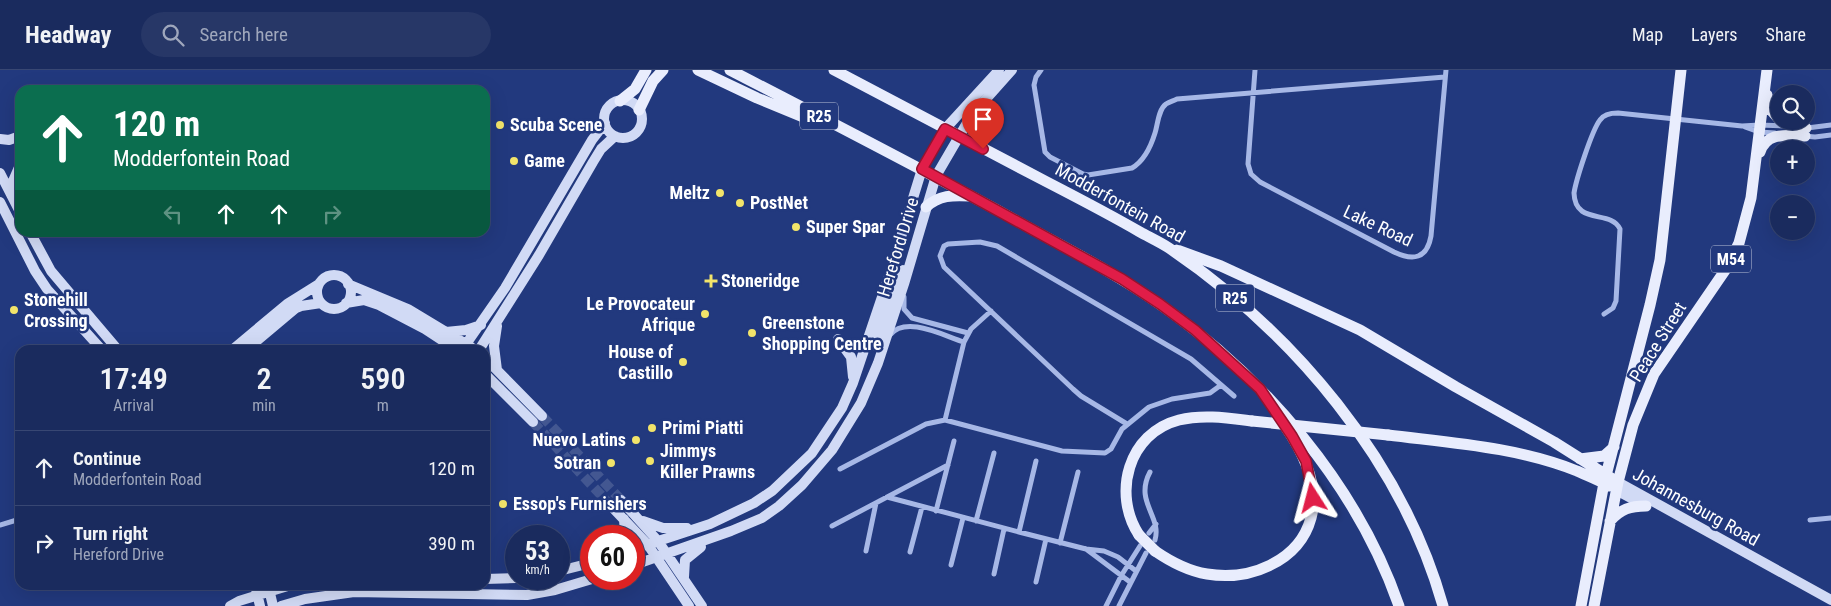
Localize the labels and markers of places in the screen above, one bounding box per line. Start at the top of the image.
pin [962,98,1004,149]
place label: Scuba Scene [510,114,603,135]
marker: Scuba Scene [494,119,506,131]
place label: Game [524,150,565,171]
marker: Game [508,155,520,167]
place label: Meltz [670,182,710,203]
marker: Meltz [714,187,726,199]
place label: PostNet [750,192,808,213]
marker: PostNet [734,197,746,209]
place label: Super Spar [806,216,885,237]
marker: Super Spar [790,221,802,233]
place label: Stoneridge [721,270,800,291]
marker: Stoneridge [705,275,717,287]
place label: Stonehill Crossing [24,289,88,331]
place label: Le Provocateur Afrique [586,293,695,335]
marker: Stonehill Crossing [8,304,20,316]
marker: Le Provocateur Afrique [699,308,711,320]
place label: Greenstone Shopping Centre [762,312,882,354]
marker: Greenstone Shopping Centre [746,327,758,339]
place label: House of Castillo [608,341,673,383]
marker: House of Castillo [677,356,689,368]
place label: Primi Piatti [662,417,744,438]
marker: Primi Piatti [646,422,658,434]
place label: Nuevo Latins [532,429,626,450]
marker: Nuevo Latins [630,434,642,446]
place label: Jimmys Killer Prawns [660,440,755,482]
place label: Sotran [554,452,601,473]
marker: Jimmys Killer Prawns [644,455,656,467]
marker: Sotran [605,457,617,469]
place label: Essop's Furnishers [513,493,647,514]
marker: Essop's Furnishers [497,498,509,510]

